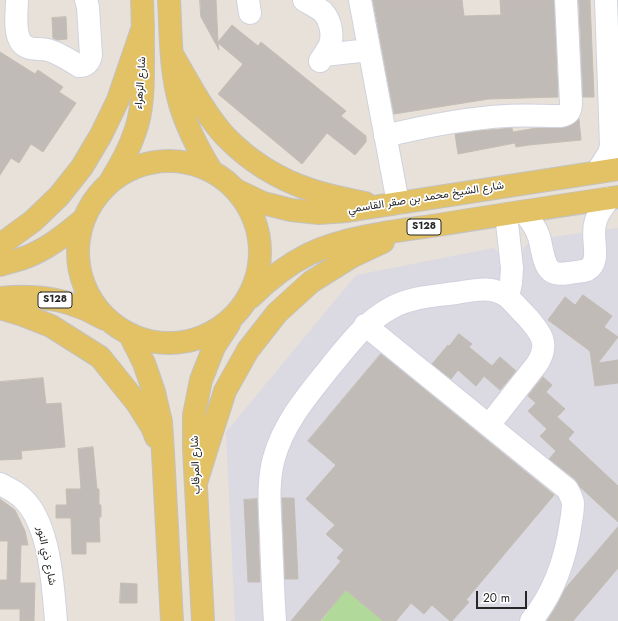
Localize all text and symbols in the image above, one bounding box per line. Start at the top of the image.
street label: شارع الزهراء [133,56,149,110]
street label: شارع الشيخ محمد بن صقر القاسمي [347,179,505,217]
road number: S128 [407,219,441,235]
road number: S128 [38,292,72,308]
street label: شارع المرقاب [188,436,204,494]
street label: شارع ذي النور [33,525,59,587]
scale bar [478,583,529,609]
text: 20 m [483,589,510,607]

